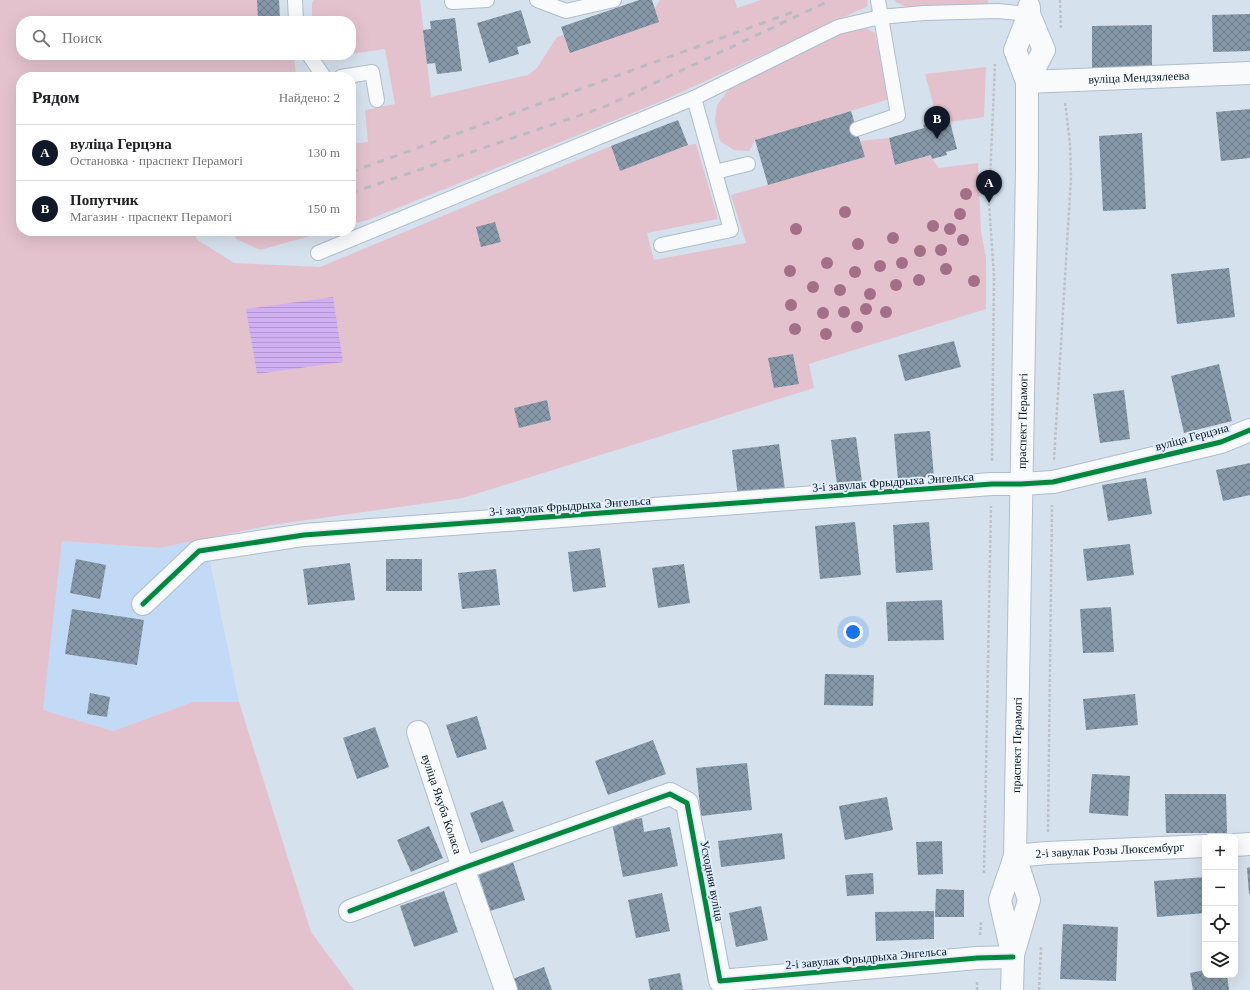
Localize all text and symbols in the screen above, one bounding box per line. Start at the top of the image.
search box [16,16,356,60]
icon: search [30,27,52,49]
text: Поиск [62,30,102,46]
street label: вуліца Мендзялеева [1088,68,1190,87]
text: Рядом [32,88,80,107]
text: Найдено: 2 [279,90,340,105]
pin: B [924,106,950,139]
text: вуліца Герцэна [70,136,172,152]
text: A [40,145,50,160]
text: 130 m [307,145,340,160]
text: Остановка · праспект Перамогі [70,153,243,168]
pin: A [976,170,1002,203]
text: Попутчик [70,192,138,208]
text: B [41,201,49,216]
text: 150 m [307,201,340,216]
text: Магазин · праспект Перамогі [70,209,232,224]
street label: праспект Перамогі [1015,372,1030,469]
street label: вуліца Герцэна [1154,420,1231,454]
street label: 3-і завулак Фрыдрыха Энгельса [812,469,975,495]
street label: 3-і завулак Фрыдрыха Энгельса [489,493,652,519]
your location [843,622,863,642]
street label: праспект Перамогі [1009,696,1025,793]
street label: вуліца Якуба Коласа [419,752,465,856]
map controls [1202,834,1238,978]
button: + [1202,834,1238,870]
street label: Усходняя вуліца [697,840,727,923]
street label: 2-і завулак Розы Люксембург [1035,840,1185,861]
button: − [1202,870,1238,906]
button: locate [1202,906,1238,942]
button: layers [1202,942,1238,978]
street label: 2-і завулак Фрыдрыха Энгельса [785,944,948,972]

